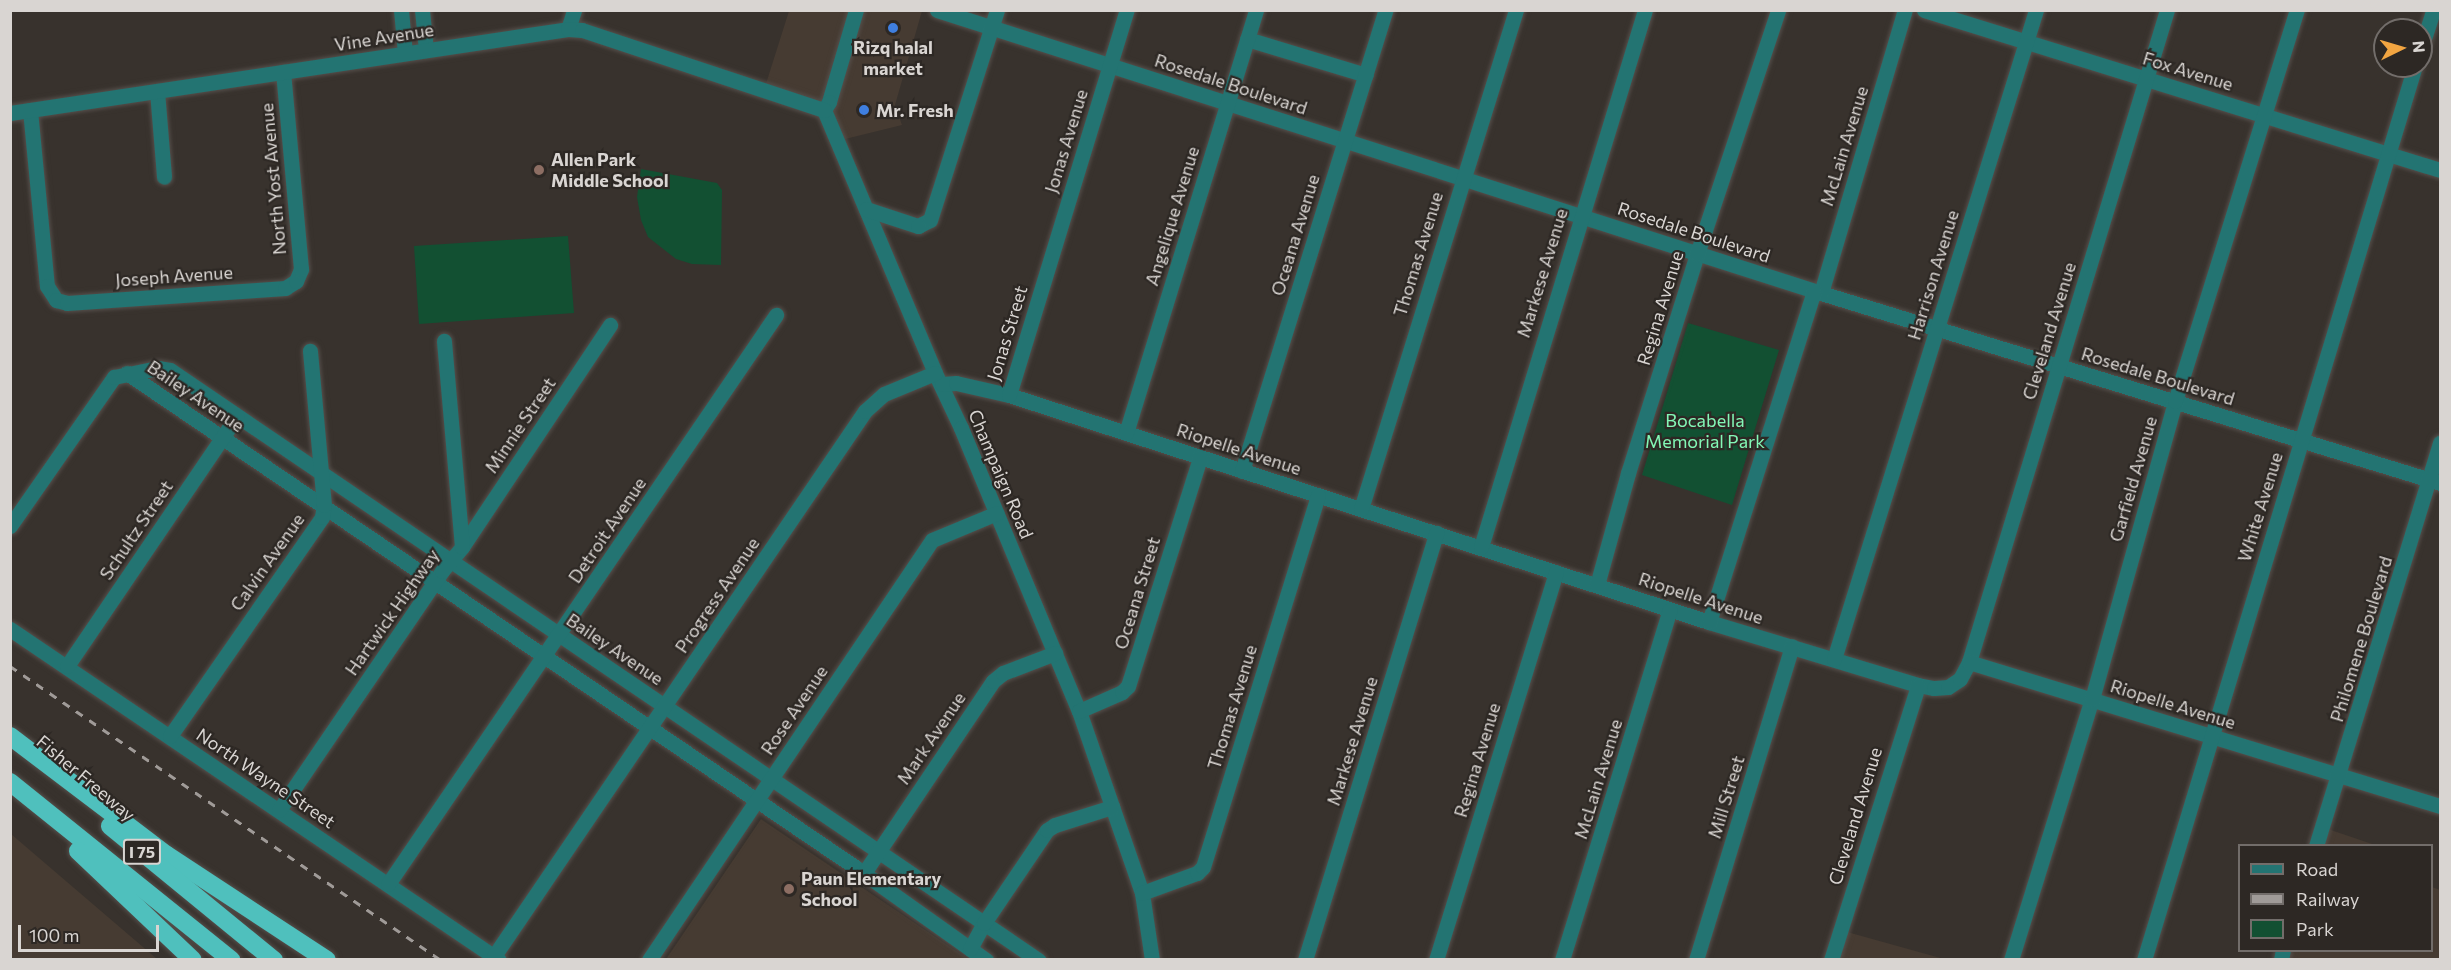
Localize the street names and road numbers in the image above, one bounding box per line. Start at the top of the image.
street label: Vine Avenue [333,18,435,56]
street label: Fox Avenue [2140,47,2236,95]
street label: Rosedale Boulevard [1152,49,1310,119]
street label: McLain Avenue [1816,83,1872,209]
street label: Jonas Avenue [1040,87,1092,195]
street label: North Yost Avenue [256,102,290,256]
street label: Angelique Avenue [1141,144,1203,288]
street label: Oceana Avenue [1266,172,1324,298]
street label: Thomas Avenue [1389,189,1447,319]
street label: Rosedale Boulevard [1615,197,1773,267]
street label: Markese Avenue [1512,206,1572,340]
street label: Harrison Avenue [1903,207,1963,343]
street label: Regina Avenue [1632,248,1688,368]
street label: Cleveland Avenue [2018,260,2080,402]
street label: Joseph Avenue [114,261,234,291]
street label: Jonas Street [982,283,1032,383]
street label: Rosedale Boulevard [2079,342,2237,410]
street label: Bailey Avenue [143,356,249,436]
street label: Minnie Street [480,373,560,477]
street label: Champaign Road [964,406,1038,542]
street label: Garfield Avenue [2105,414,2161,544]
street label: Riopelle Avenue [1174,419,1304,479]
street label: White Avenue [2233,450,2287,564]
street label: Detroit Avenue [564,473,650,587]
street label: Schultz Street [95,476,177,584]
street label: Calvin Avenue [225,509,309,615]
street label: Progress Avenue [670,533,764,657]
street label: Oceana Street [1110,534,1164,652]
street label: Hartwick Highway [340,545,444,679]
street label: Philomene Boulevard [2326,554,2396,724]
street label: Riopelle Avenue [1636,568,1766,628]
street label: Bailey Avenue [562,609,668,689]
street label: Thomas Avenue [1203,642,1261,772]
street label: Rose Avenue [756,661,832,759]
street label: Markese Avenue [1322,674,1382,808]
street label: Riopelle Avenue [2108,675,2238,733]
street label: Mark Avenue [892,688,970,788]
street label: Regina Avenue [1449,700,1505,820]
street label: McLain Avenue [1570,716,1626,842]
street label: North Wayne Street [193,724,339,832]
street label: Fisher Freeway [32,731,140,825]
street label: Cleveland Avenue [1824,745,1886,887]
street label: Mill Street [1703,753,1749,841]
road number: I 75 [122,839,162,865]

